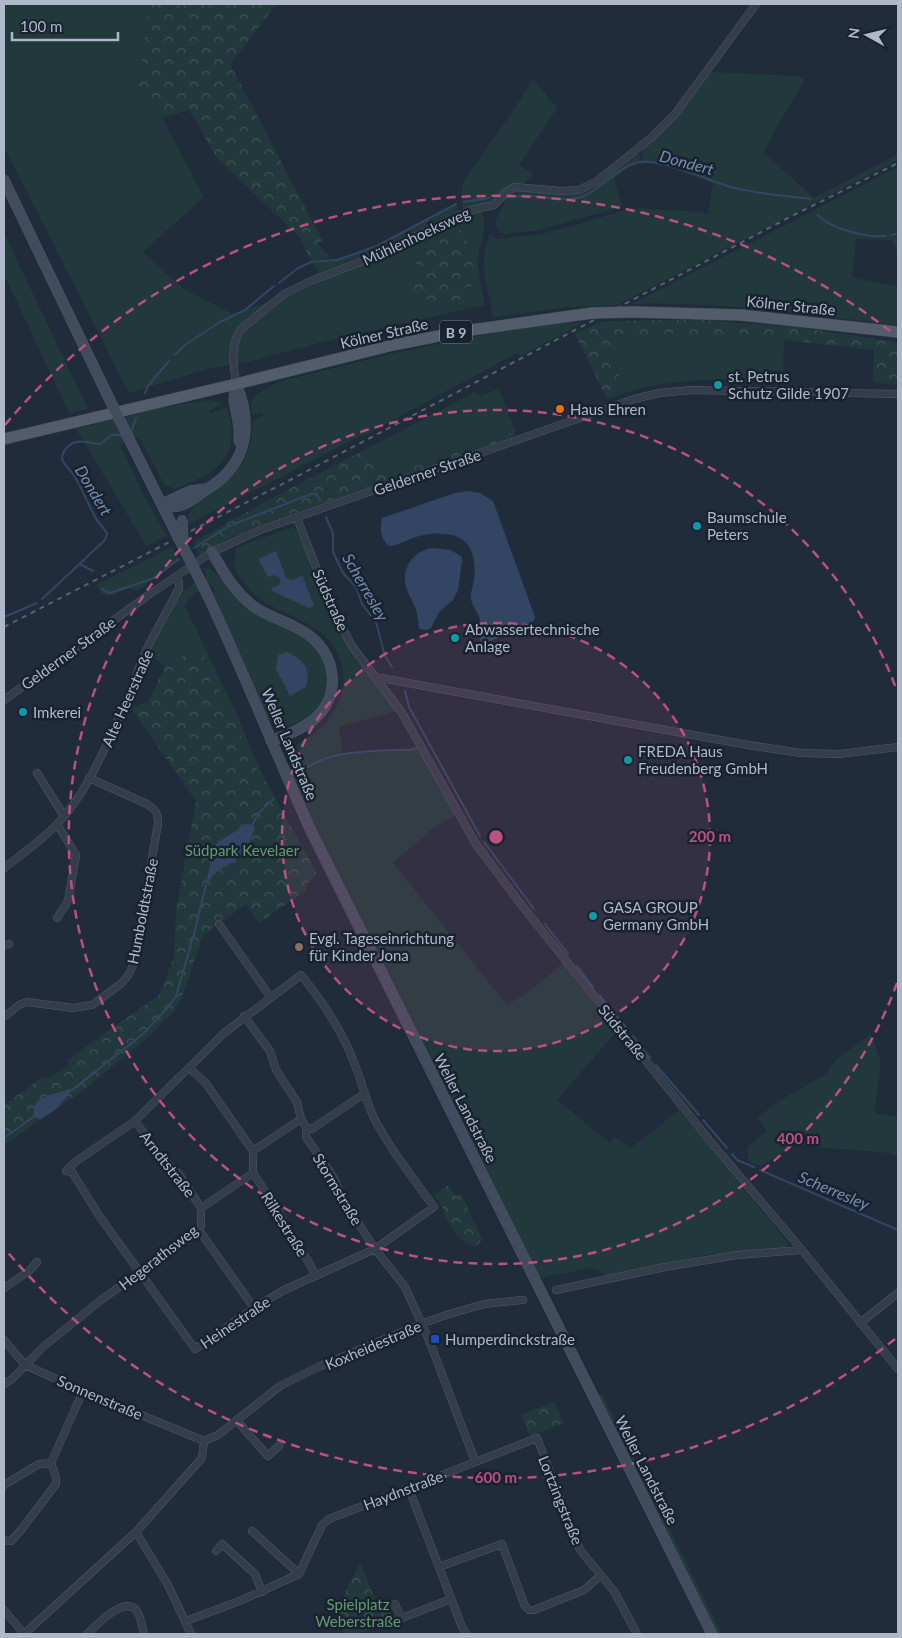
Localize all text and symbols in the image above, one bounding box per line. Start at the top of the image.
scale bar [12,10,119,42]
north arrow [842,10,892,60]
text: 100 m [20,17,62,35]
text: N [844,27,863,40]
water label: Dondert [658,146,716,178]
street label: Mühlenhoeksweg [359,203,473,269]
street label: Kölner Straße [746,291,836,319]
street label: Kölner Straße [338,314,430,352]
road number: B 9 [440,321,472,344]
place label: st. Petrus Schutz Gilde 1907 [728,367,849,402]
marker: st. Petrus Schutz Gilde 1907 [712,379,724,391]
place label: Haus Ehren [570,400,646,418]
marker: Haus Ehren [554,403,566,415]
street label: Gelderner Straße [371,445,483,499]
water label: Dondert [72,461,117,519]
place label: Baumschule Peters [707,508,787,543]
marker: Baumschule Peters [691,520,703,532]
water label: Scherresley [339,550,393,624]
street label: Südstraße [309,566,353,634]
street label: Gelderner Straße [17,613,119,693]
place label: Abwassertechnische Anlage [465,620,600,655]
marker: Abwassertechnische Anlage [449,632,461,644]
street label: Alte Heerstraße [98,647,157,749]
street label: Weller Landstraße [258,685,322,803]
place label: Imkerei [33,703,81,721]
marker: Imkerei [17,706,29,718]
place label: FREDA Haus Freudenberg GmbH [638,742,768,777]
marker: FREDA Haus Freudenberg GmbH [622,754,634,766]
text: 200 m [689,827,731,845]
centre of rings [487,828,505,846]
park label: Südpark Kevelaer [185,841,300,859]
street label: Humboldtstraße [123,856,161,965]
place label: GASA GROUP Germany GmbH [603,898,709,933]
marker: GASA GROUP Germany GmbH [587,910,599,922]
place label: Evgl. Tageseinrichtung für Kinder Jona [309,929,454,964]
marker: Evgl. Tageseinrichtung für Kinder Jona [293,941,305,953]
street label: Südstraße [595,1001,651,1063]
street label: Weller Landstraße [431,1051,501,1166]
street label: Arndtstraße [137,1127,199,1201]
text: 400 m [777,1129,819,1147]
street label: Stormstraße [309,1150,367,1228]
water label: Scherresley [796,1167,873,1214]
street label: Rilkestraße [258,1188,312,1260]
street label: Hegerathsweg [115,1221,201,1293]
street label: Heinestraße [197,1292,273,1352]
street label: Koxheidestraße [322,1317,424,1373]
place label: Humperdinckstraße [445,1330,575,1348]
marker: Humperdinckstraße [429,1333,441,1345]
street label: Sonnenstraße [55,1371,145,1423]
street label: Weller Landstraße [612,1413,682,1528]
street label: Lortzingstraße [535,1453,587,1547]
street label: Haydnstraße [361,1467,446,1513]
text: 600 m [475,1468,517,1486]
park label: Spielplatz Weberstraße [315,1595,401,1630]

